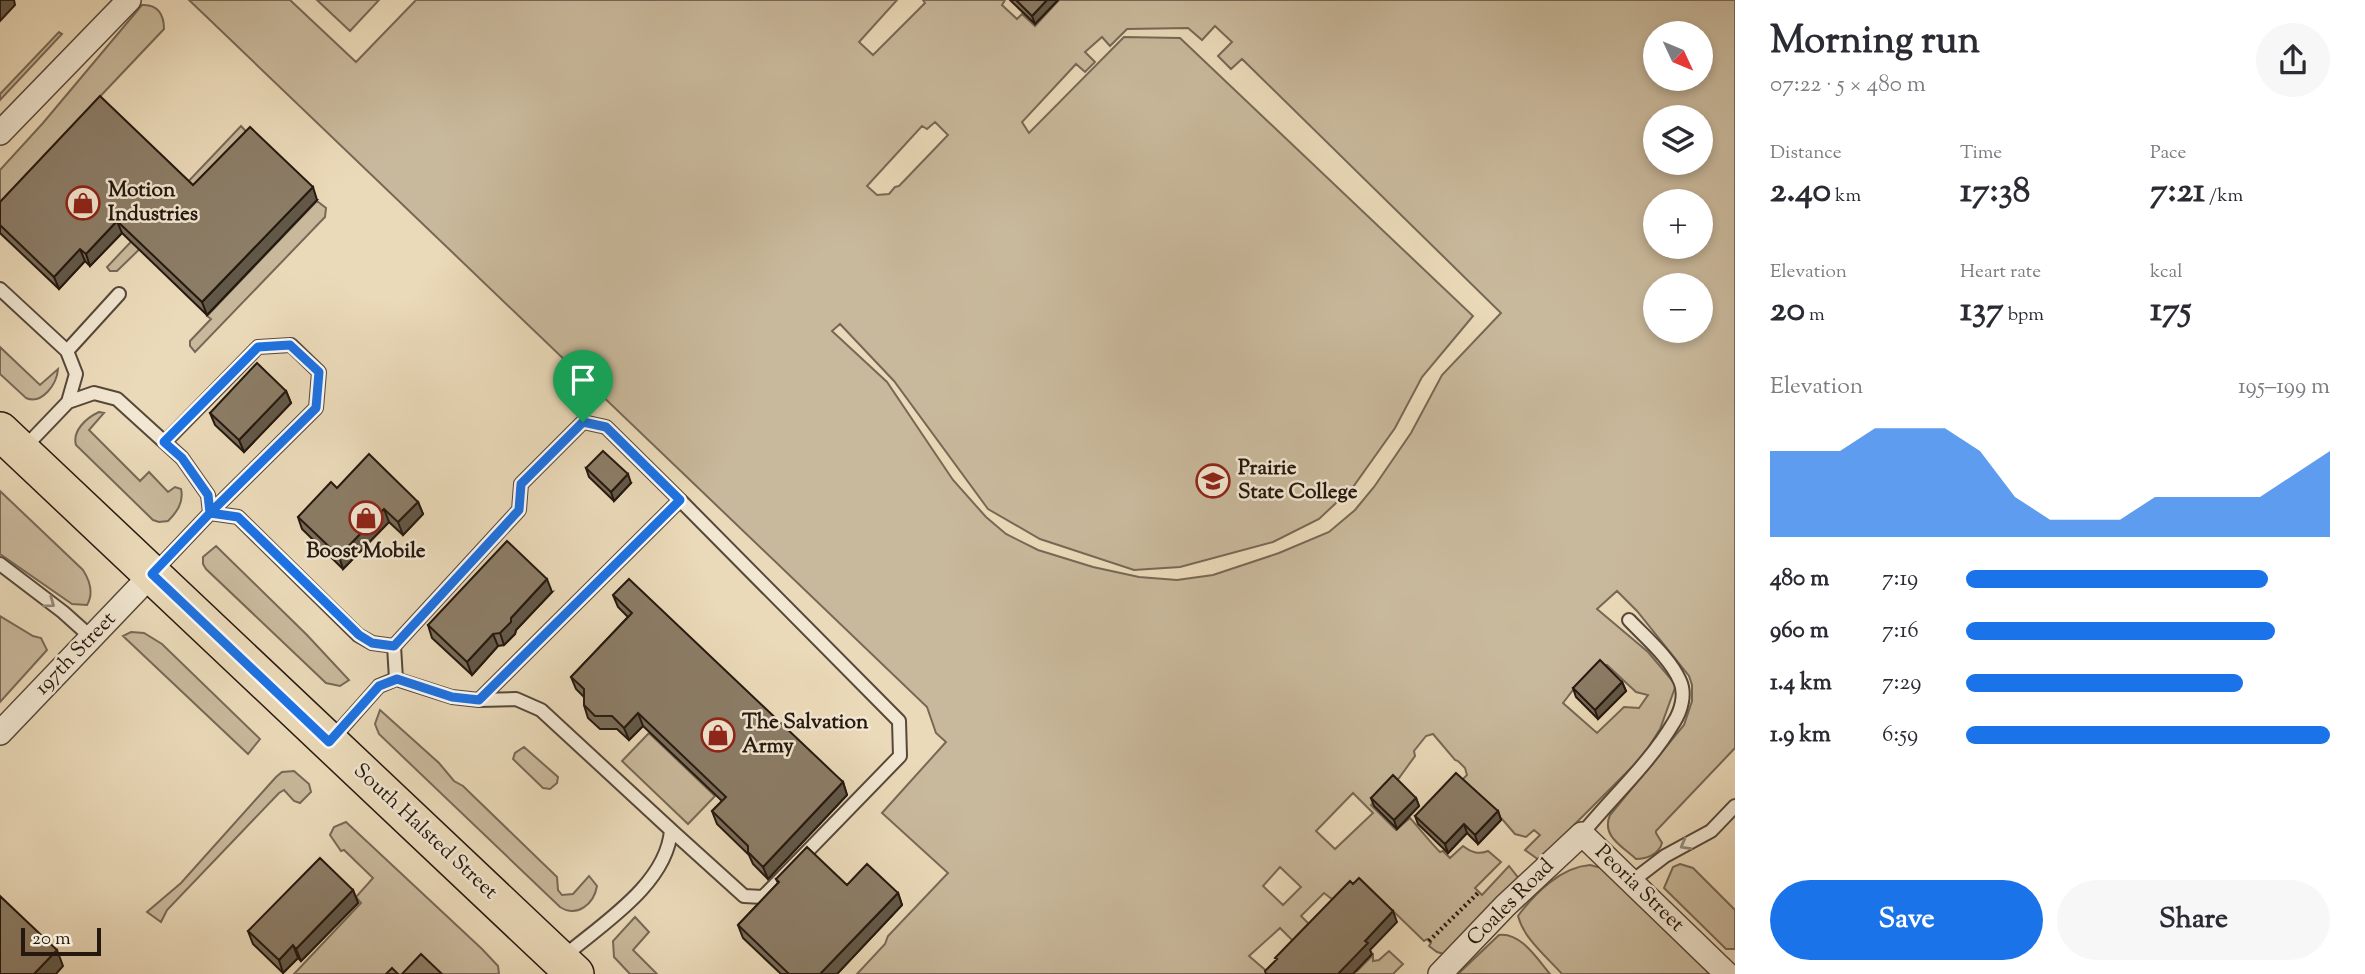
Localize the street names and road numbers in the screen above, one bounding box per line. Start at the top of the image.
street label: 197th Street [28,606,124,702]
street label: South Halsted Street [346,757,504,907]
street label: Peoria Street [1587,838,1691,940]
street label: Coales Road [1460,852,1562,954]

